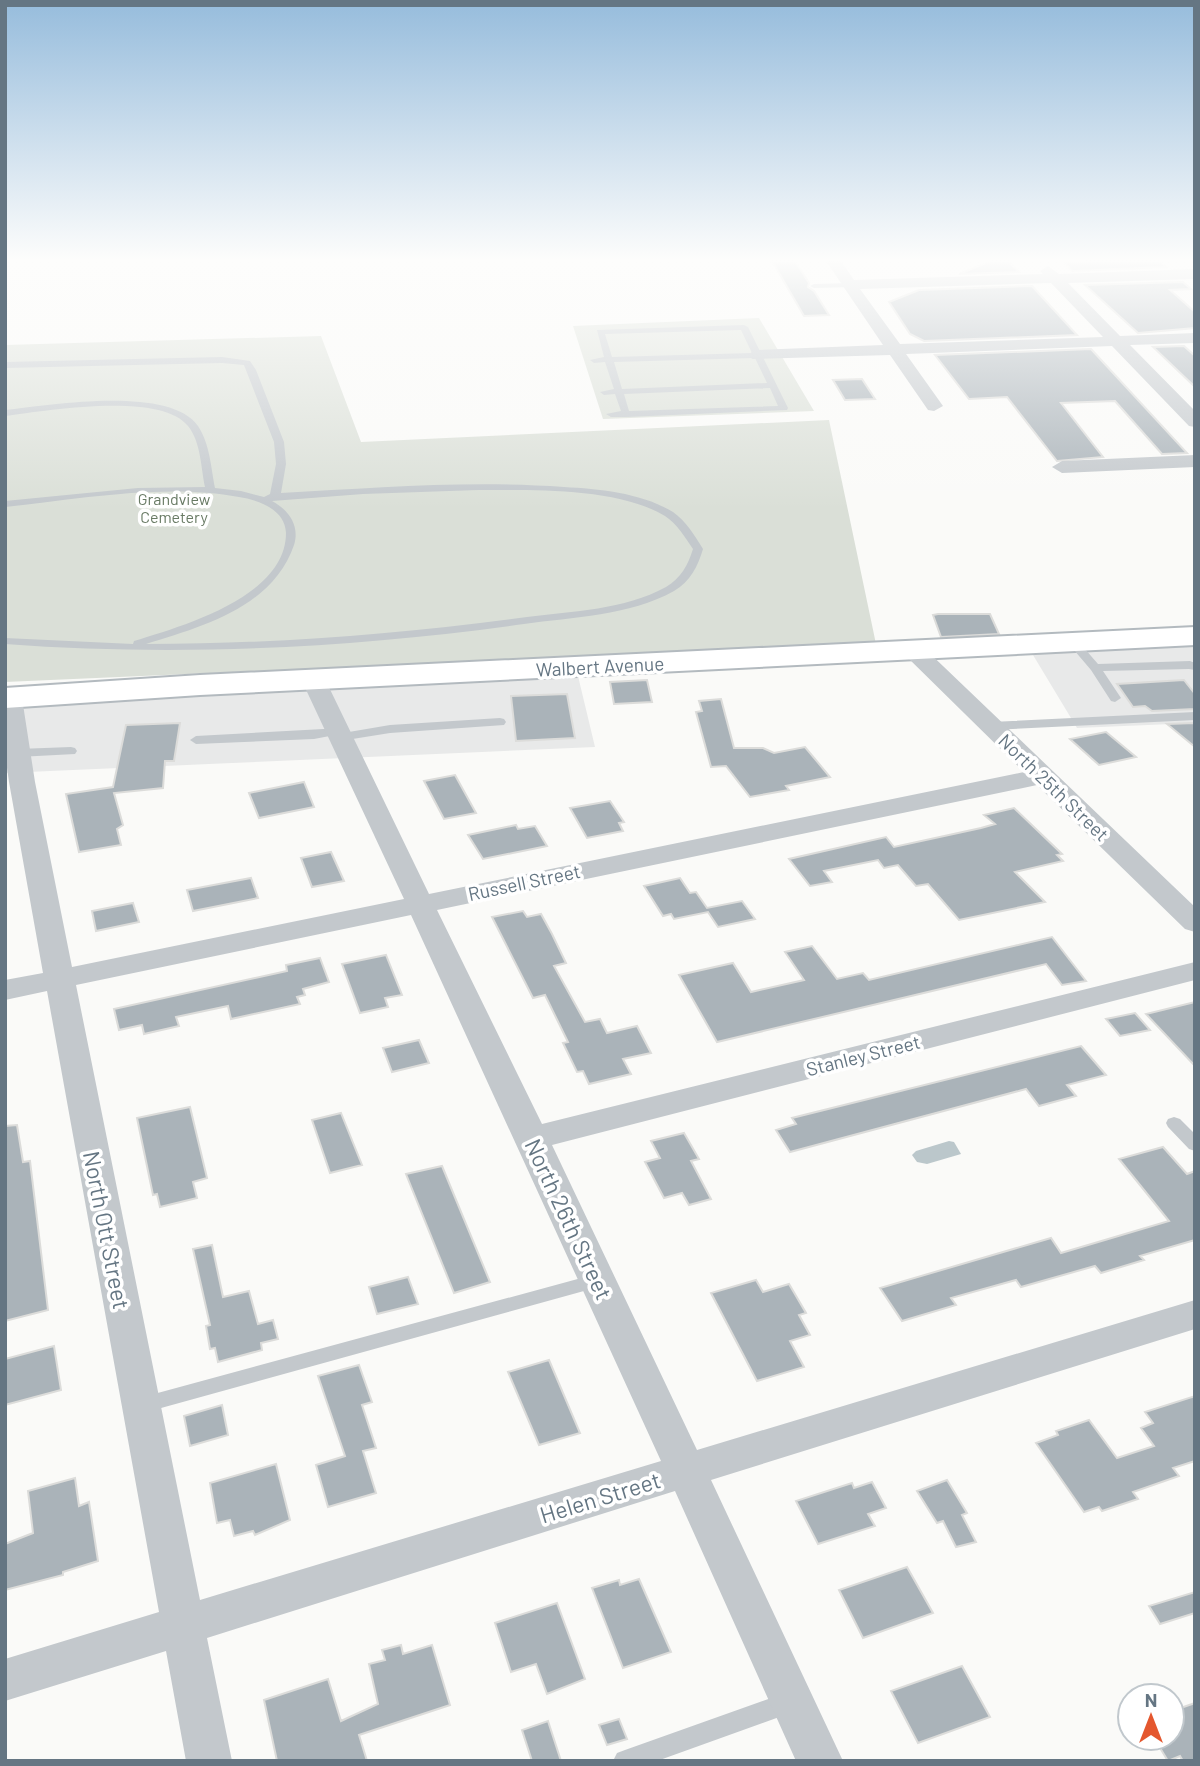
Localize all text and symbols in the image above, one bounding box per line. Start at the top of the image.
park label: Grandview Cemetery [138,489,211,526]
street label: Walbert Avenue [535,651,665,681]
street label: North 25th Street [994,729,1114,845]
street label: Russell Street [466,859,582,905]
street label: Stanley Street [804,1030,922,1080]
street label: North 26th Street [519,1134,619,1304]
street label: North Ott Street [78,1149,136,1311]
street label: Helen Street [536,1465,664,1529]
north arrow [1116,1682,1186,1752]
text: N [1145,1688,1157,1711]

